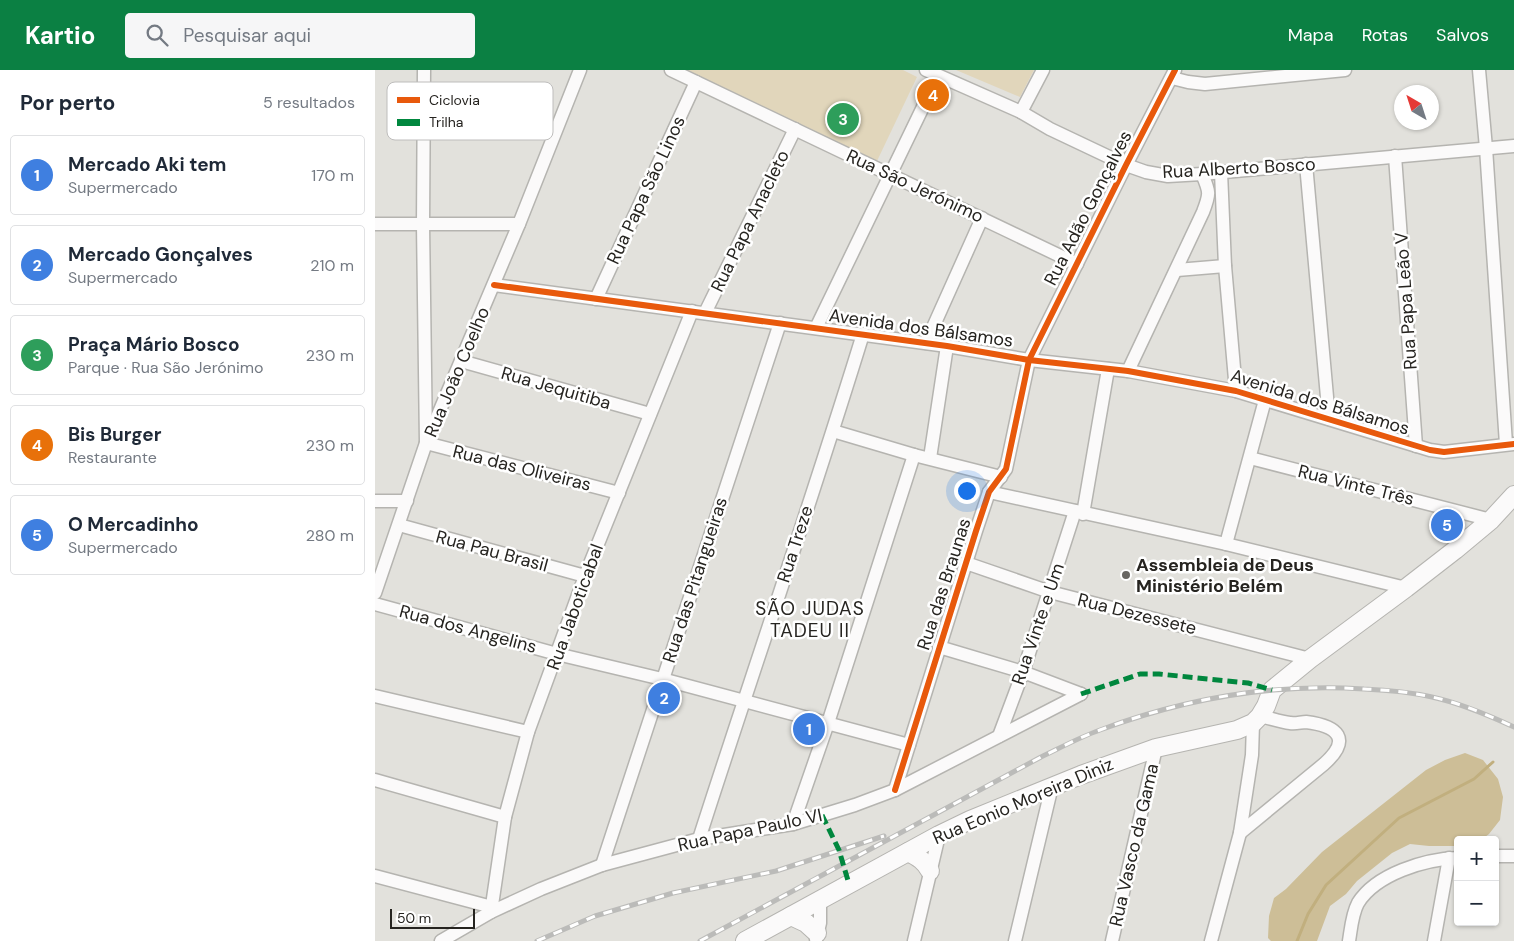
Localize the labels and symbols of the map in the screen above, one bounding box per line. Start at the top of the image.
pin: 4 [917,76,949,114]
legend [387,82,553,140]
north arrow [1394,85,1439,130]
text: Ciclovia [429,91,480,109]
pin: 3 [827,100,859,138]
street label: Rua Papa São Linos [601,112,691,268]
text: Trilha [429,113,463,131]
street label: Rua Adão Gonçalves [1039,127,1137,289]
street label: Rua São Jerónimo [842,144,988,228]
street label: Rua Papa Anacleto [705,146,795,296]
street label: Rua Alberto Bosco [1162,152,1316,184]
street label: Rua Papa Leão V [1389,231,1423,371]
street label: Rua João Coelho [419,303,495,441]
street label: Avenida dos Bálsamos [827,303,1015,353]
street label: Rua Jequitiba [498,361,614,415]
street label: Avenida dos Bálsamos [1228,363,1412,441]
street label: Rua das Oliveiras [450,439,594,497]
street label: Rua Vinte Três [1295,459,1417,511]
your location [954,478,980,504]
street label: Rua das Pitangueiras [657,494,733,666]
street label: Rua Treze [771,502,819,586]
pin: 5 [1431,506,1463,544]
street label: Rua das Braunas [911,515,977,653]
street label: Rua Pau Brasil [433,525,551,577]
street label: Rua Jaboticabal [541,541,609,673]
place label: Assembleia de Deus Ministério Belém [1136,553,1314,598]
street label: Rua Vinte e Um [1006,560,1070,688]
marker: Assembleia de Deus Ministério Belém [1120,569,1132,581]
street label: Rua Dezessete [1075,588,1199,640]
district label: SÃO JUDAS TADEU II [755,596,865,643]
street label: Rua dos Angelins [397,599,539,659]
pin: 2 [648,679,680,717]
pin: 1 [793,710,825,748]
street label: Rua Eonio Moreira Diniz [929,752,1117,850]
street label: Rua Vasco da Gama [1104,761,1164,929]
street label: Rua Papa Paulo VI [676,803,824,857]
scale bar [390,906,475,929]

